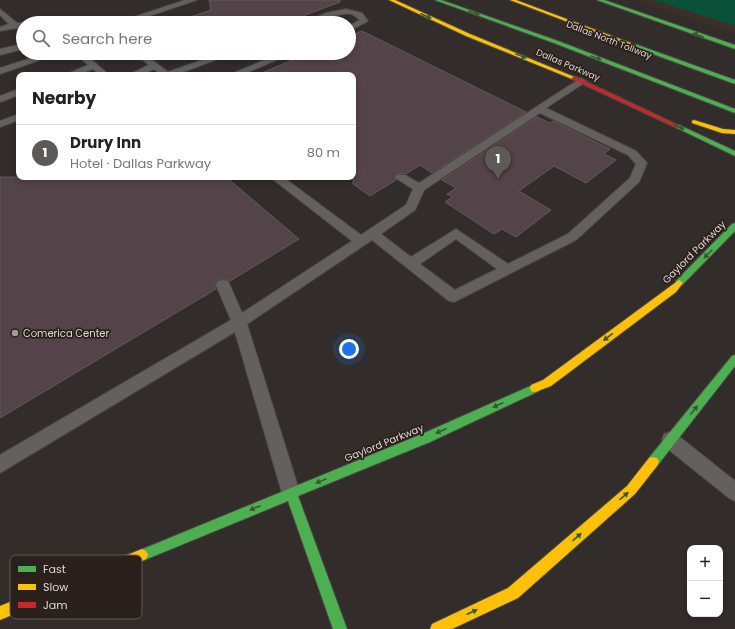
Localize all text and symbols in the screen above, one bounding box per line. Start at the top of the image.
one-way arrow [468,10,480,16]
one-way arrow [421,13,432,19]
search box [16,16,356,60]
street label: Dallas North Tollway [565,18,653,62]
icon: search [30,27,52,49]
text: Search here [62,28,152,49]
one-way arrow [692,31,704,37]
street label: Dallas Parkway [534,46,602,84]
one-way arrow [516,54,528,60]
one-way arrow [590,55,602,61]
text: Nearby [32,86,96,110]
one-way arrow [674,124,685,130]
text: Drury Inn [70,132,141,153]
text: 1 [43,143,47,162]
text: 80 m [307,143,340,162]
pin: 1 [485,146,511,179]
text: Hotel · Dallas Parkway [70,154,211,173]
street label: Gaylord Parkway [659,217,729,287]
one-way arrow [703,249,713,259]
place label: Comerica Center [23,326,109,341]
marker: Comerica Center [10,328,20,338]
one-way arrow [603,333,614,341]
your location [339,339,359,359]
one-way arrow [493,402,504,408]
one-way arrow [690,404,699,415]
street label: Gaylord Parkway [342,420,426,466]
one-way arrow [436,428,447,434]
one-way arrow [316,478,327,484]
one-way arrow [618,492,629,501]
one-way arrow [250,505,261,511]
one-way arrow [572,532,582,542]
map controls [687,545,723,617]
button: + [687,545,723,581]
legend [10,555,142,619]
text: Fast [43,561,66,577]
text: Slow [43,579,68,595]
button: − [687,581,723,617]
text: Jam [43,597,68,613]
one-way arrow [467,609,478,615]

